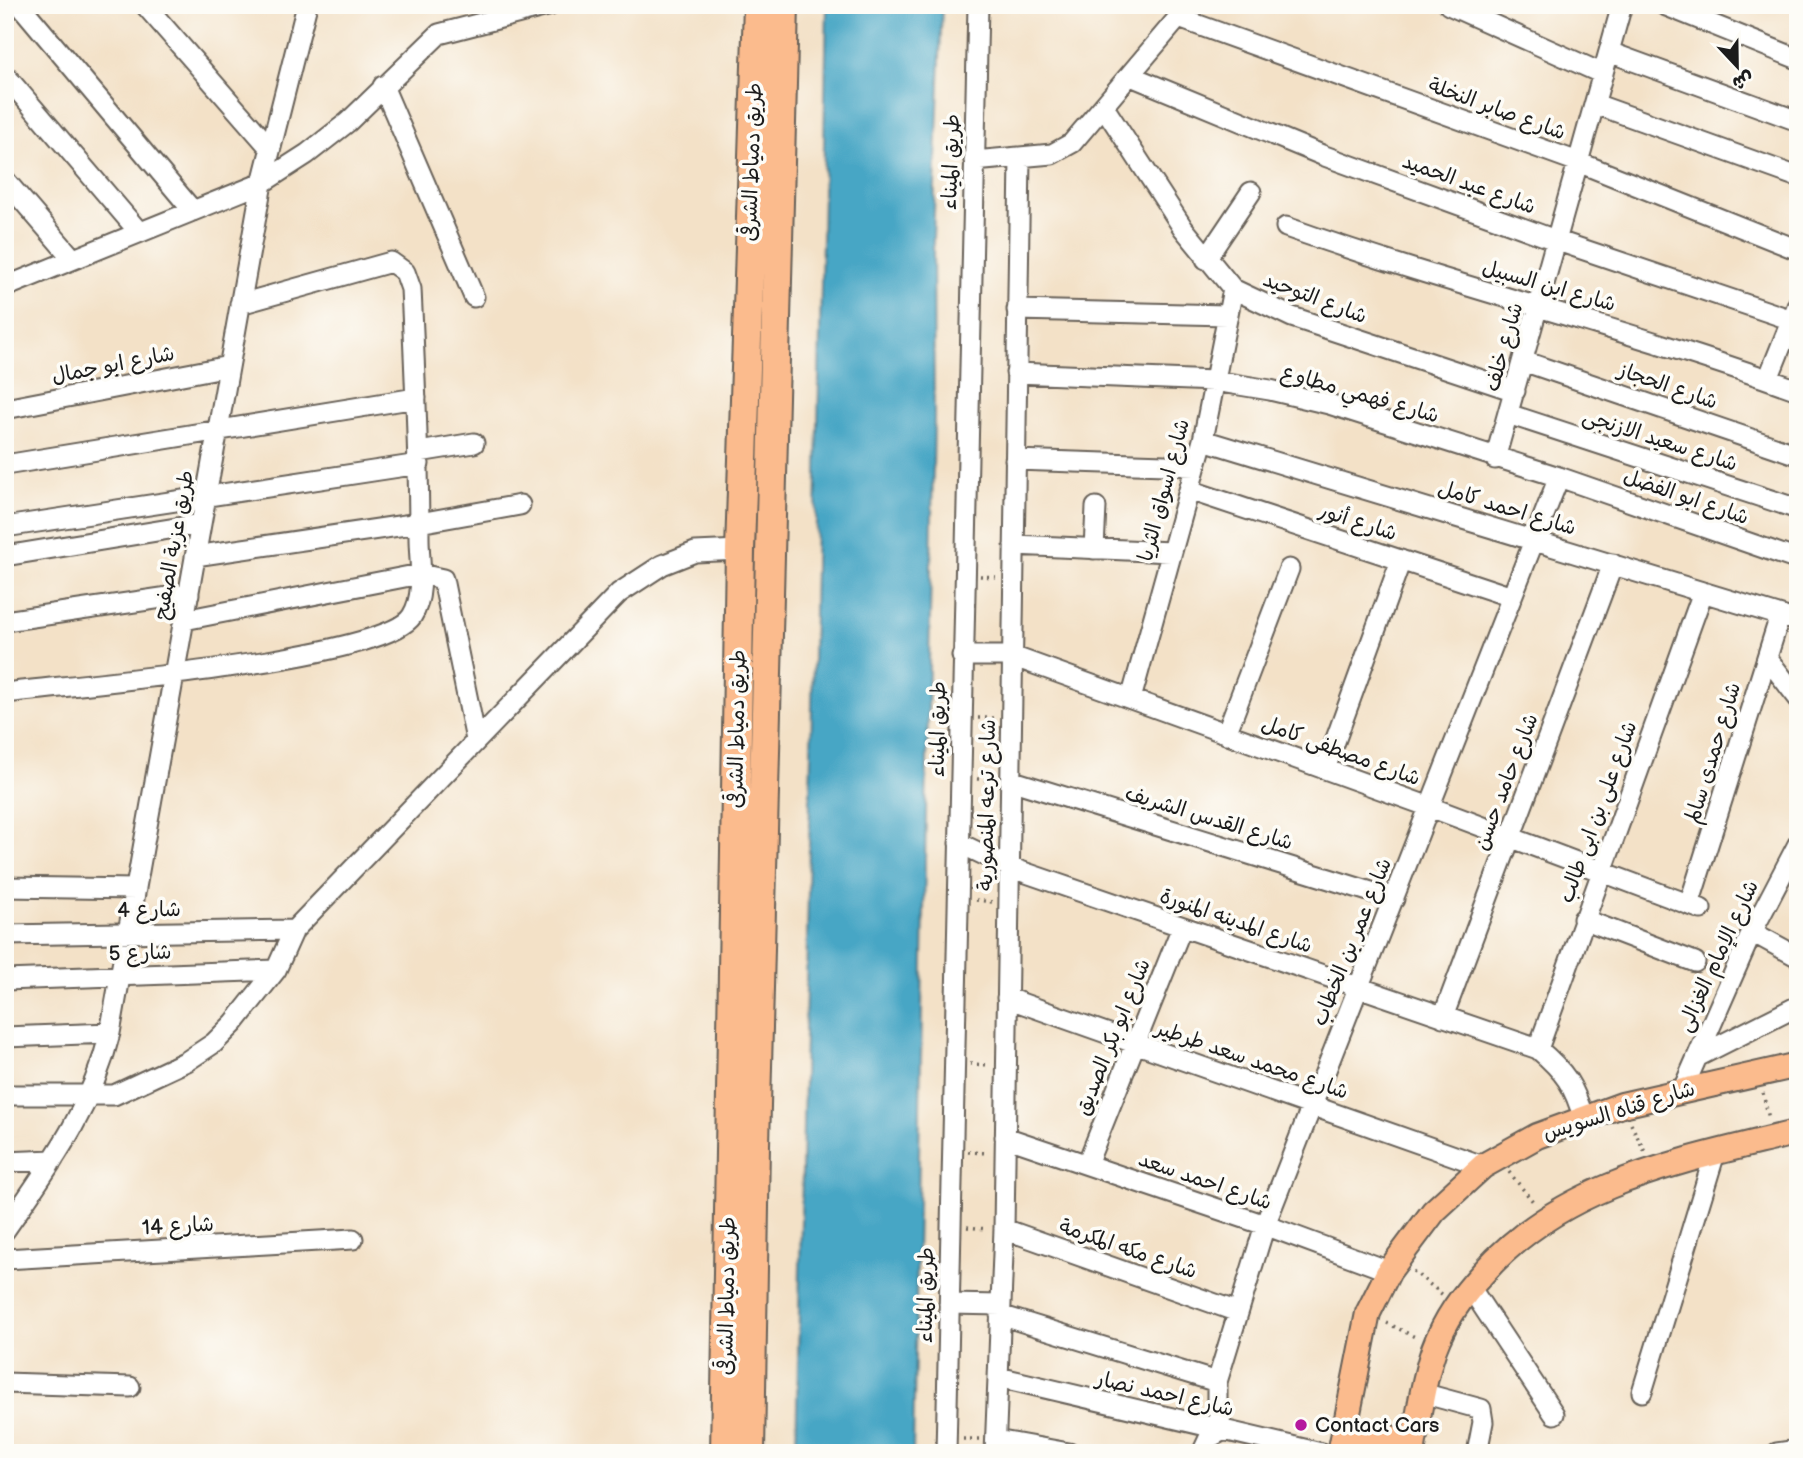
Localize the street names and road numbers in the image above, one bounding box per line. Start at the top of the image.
street label: شارع صابر النخلة [1424,73,1569,147]
street label: طريق دمياط الشرقى [736,82,767,242]
street label: طريق الميناء [937,114,965,210]
street label: شارع عبد الحميد [1398,148,1539,222]
street label: شارع ابن السبيل [1479,255,1619,319]
street label: شارع التوحيد [1259,267,1370,331]
street label: شارع خلف [1479,300,1531,395]
street label: شارع ابو جمال [50,341,177,391]
street label: شارع الحجاز [1613,357,1721,417]
street label: شارع فهمي مطاوع [1276,359,1442,434]
street label: شارع سعيد الازنجى [1579,403,1741,479]
street label: شارع اسواق الثريا [1133,416,1197,564]
street label: شارع ابو الفضل [1619,464,1752,532]
street label: طريق عزبة الصفيح [149,468,200,622]
street label: شارع احمد كامل [1434,475,1579,543]
street label: شارع أنور [1314,497,1400,548]
street label: طريق دمياط الشرقى [722,649,751,809]
street label: شارع حمدى سالم [1680,679,1749,827]
street label: طريق الميناء [925,681,951,777]
street label: شارع حامد حسن [1468,710,1545,855]
street label: شارع مصطفى كامل [1258,711,1424,793]
street label: شارع على بن ابى طالب [1554,718,1644,907]
street label: شارع ترعه المنصورية [973,719,1003,891]
street label: شارع القدس الشريف [1121,781,1296,857]
street label: شارع عمر بن الخطاب [1307,854,1399,1030]
street label: شارع الإمام الغزالى [1672,876,1767,1037]
street label: شارع المدينه المنورة [1156,883,1316,961]
street label: شارع 4 [117,897,181,925]
street label: شارع 5 [108,939,172,969]
street label: شارع ابو بكر الصديق [1070,955,1158,1120]
street label: شارع محمد سعد طرطير [1150,1015,1352,1107]
street label: شارع قناه السويس [1540,1076,1699,1148]
street label: شارع احمد سعد [1134,1146,1275,1217]
street label: شارع 14 [141,1212,215,1242]
street label: شارع مكه المكرمة [1055,1214,1200,1286]
street label: طريق دمياط الشرقى [712,1216,741,1376]
street label: طريق الميناء [913,1247,939,1343]
street label: شارع احمد نصار [1091,1366,1236,1424]

